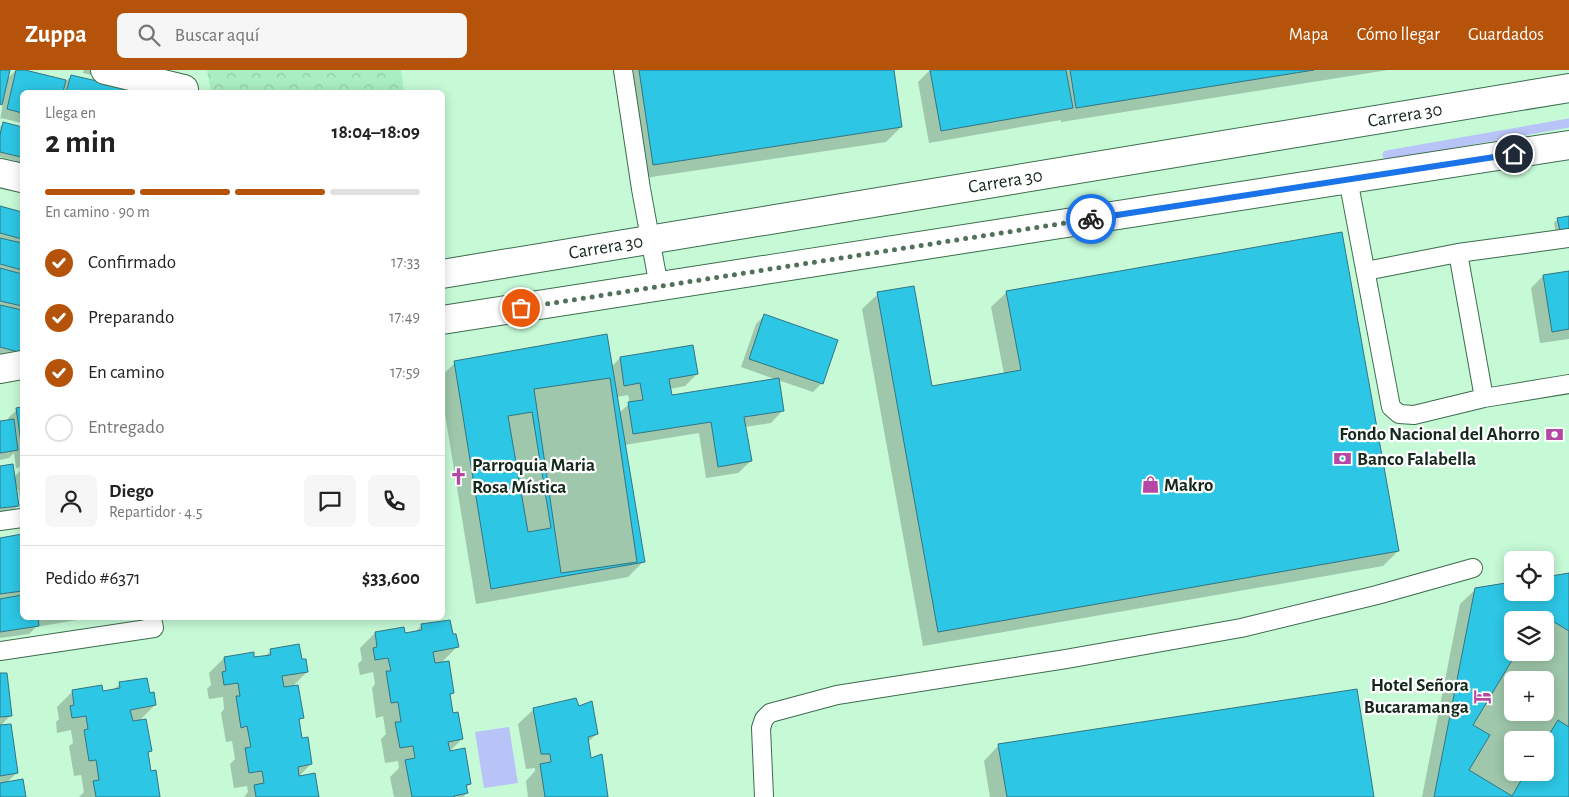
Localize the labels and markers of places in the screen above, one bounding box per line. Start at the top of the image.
pin [1493,133,1535,175]
pin [500,287,542,329]
bank icon: Fondo Nacional del Ahorro [1544,424,1564,444]
place label: Fondo Nacional del Ahorro [1339,425,1540,444]
bank icon: Banco Falabella [1333,449,1353,469]
place label: Banco Falabella [1357,450,1476,469]
place label: Parroquia Maria Rosa Mística [472,456,595,497]
church icon: Parroquia Maria Rosa Mística [448,466,468,486]
shop icon: Makro [1140,475,1160,495]
place label: Makro [1164,476,1214,495]
place label: Hotel Señora Bucaramanga [1364,676,1469,717]
hotel icon: Hotel Señora Bucaramanga [1473,686,1493,706]

